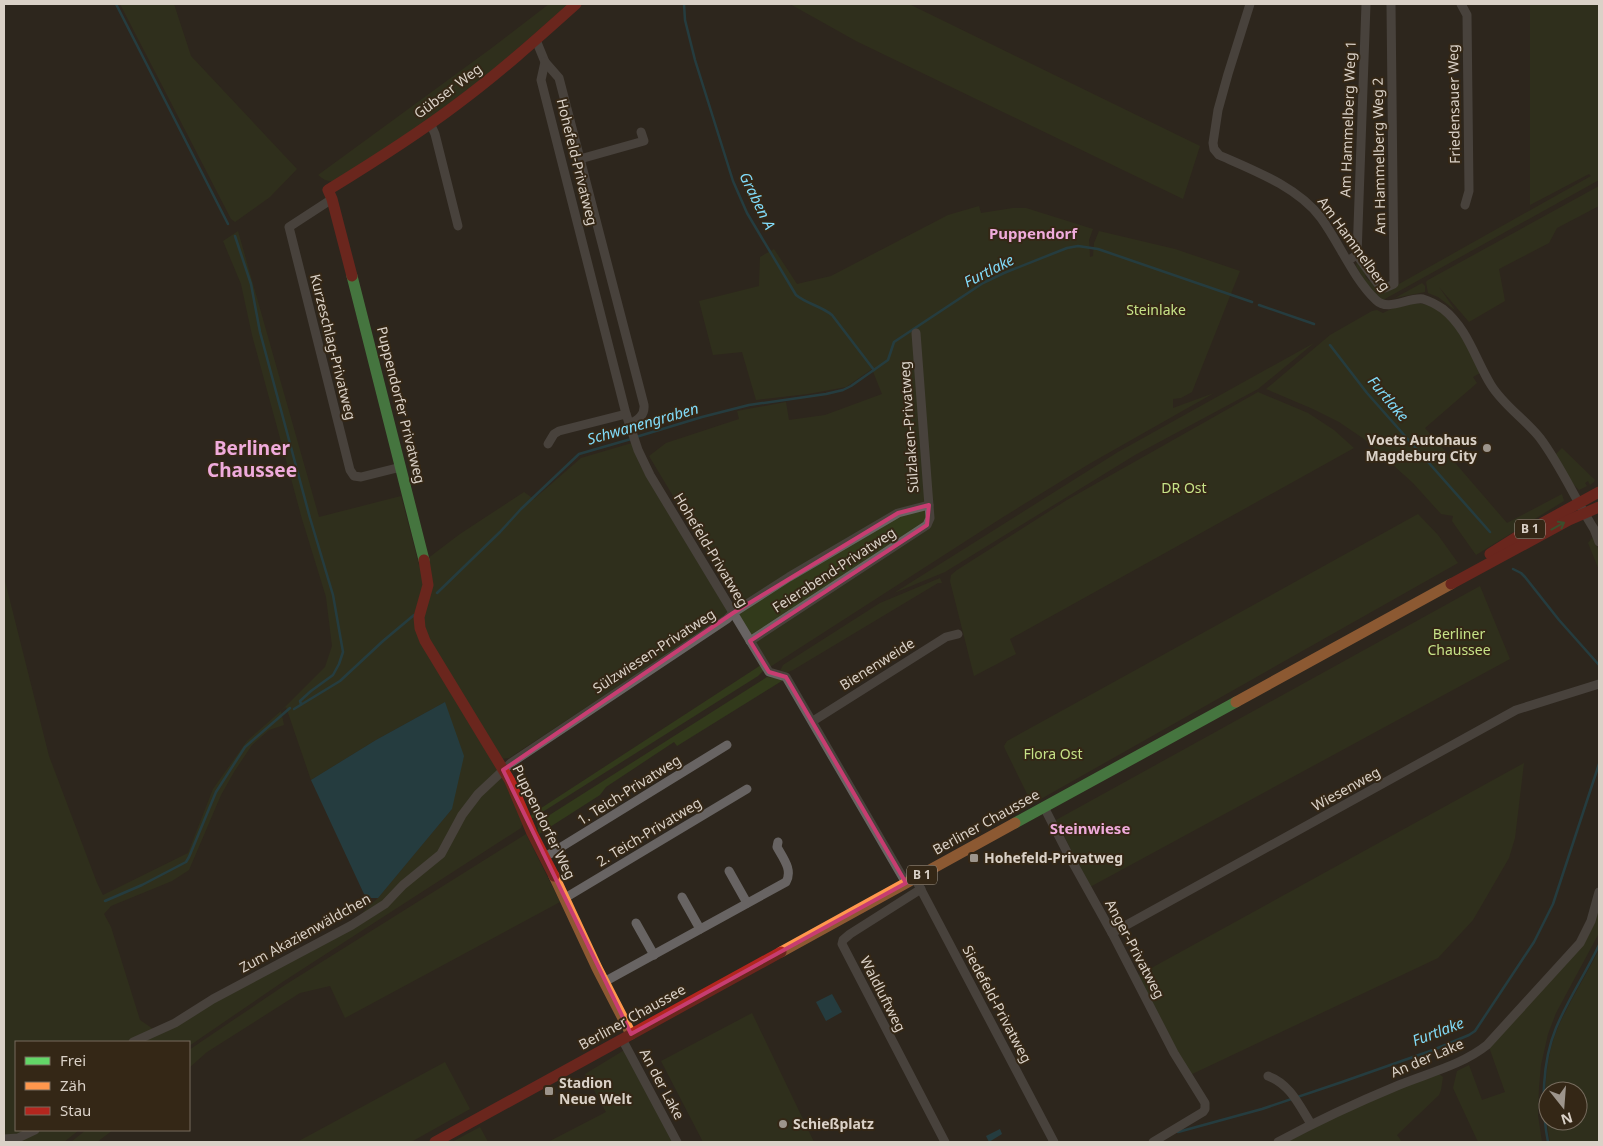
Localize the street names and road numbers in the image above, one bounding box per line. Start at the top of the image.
street label: Am Hammelberg Weg 1 [1335,40,1360,198]
street label: Friedensauer Weg [1443,44,1464,164]
street label: Gübser Weg [410,59,486,122]
street label: Am Hammelberg Weg 2 [1368,77,1389,235]
street label: Hohefeld-Privatweg [553,96,602,227]
street label: Am Hammelberg [1314,193,1395,295]
street label: Kurzeschlag-Privatweg [306,272,361,422]
street label: Puppendorfer Privatweg [373,324,430,485]
street label: Sülzlaken-Privatweg [894,361,923,493]
street label: Hohefeld-Privatweg [670,489,753,610]
road number: B 1 [1515,520,1545,538]
street label: Feierabend-Privatweg [768,522,899,617]
street label: Sülzwiesen-Privatweg [589,604,719,697]
street label: Bienenweide [836,633,918,694]
street label: 1. Teich-Privatweg [573,750,684,829]
street label: Puppendorfer Weg [508,761,580,882]
street label: Wiesenweg [1308,762,1383,815]
street label: Berliner Chaussee [929,784,1043,859]
street label: 2. Teich-Privatweg [593,793,705,870]
road number: B 1 [907,866,937,884]
street label: Zum Akazienwäldchen [236,889,374,977]
street label: Anger-Privatweg [1101,896,1170,1002]
street label: Siedefeld-Privatweg [958,942,1036,1066]
street label: Waldluftweg [856,953,911,1035]
street label: Berliner Chaussee [575,979,689,1054]
street label: An der Lake [1387,1034,1466,1081]
street label: An der Lake [636,1045,689,1123]

